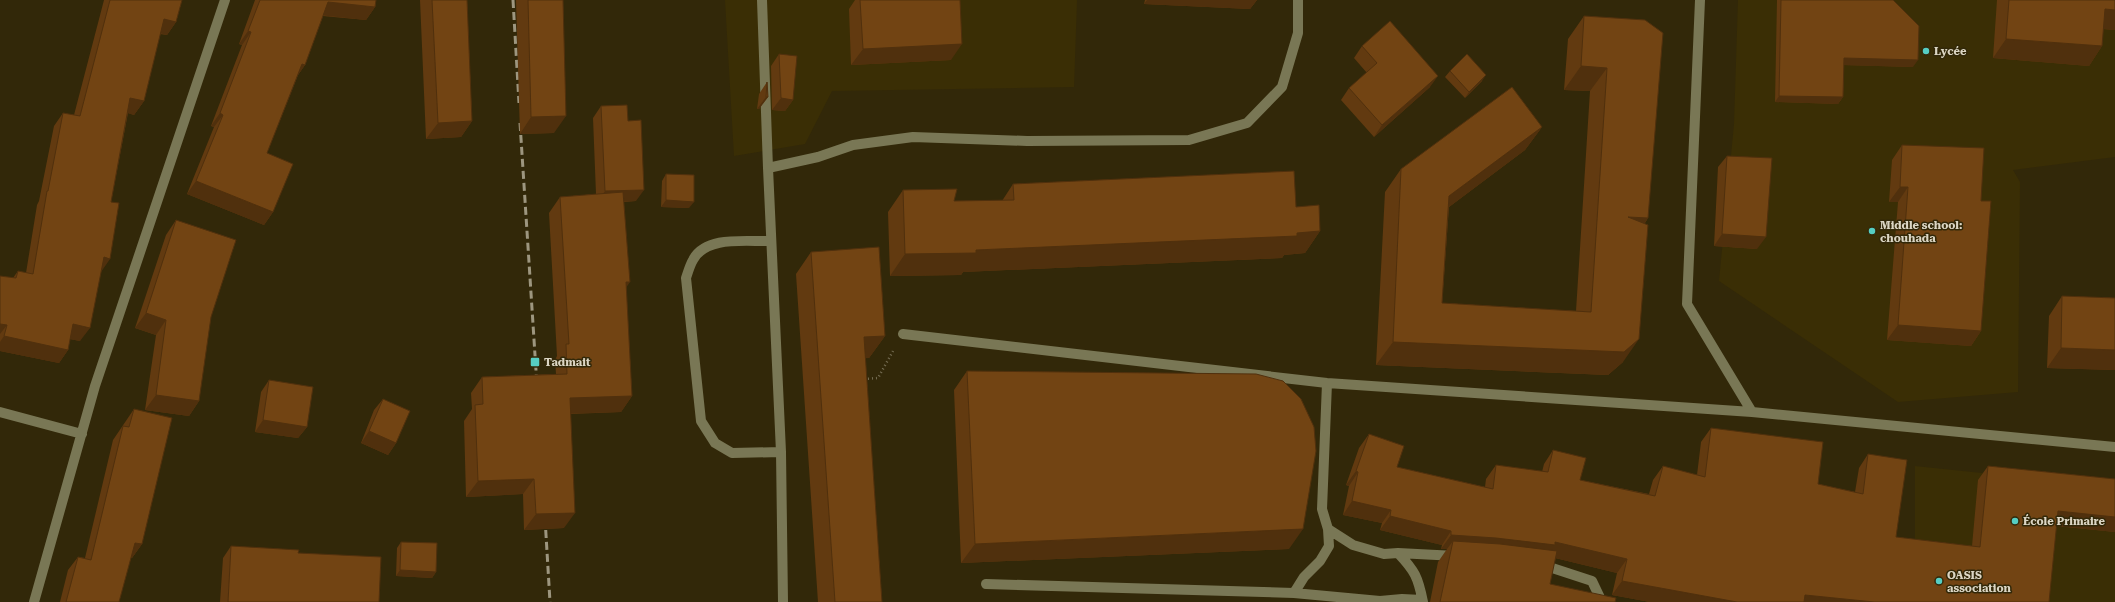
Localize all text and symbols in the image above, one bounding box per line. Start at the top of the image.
place label: Lycée [1934,45,1967,58]
marker: Lycée [1921,46,1931,56]
place label: Middle school: chouhada [1880,219,1962,245]
marker: Middle school: chouhada [1867,226,1877,236]
marker: Tadmait [529,356,541,368]
place label: Tadmait [544,356,591,369]
place label: École Primaire [2023,514,2106,528]
marker: École Primaire [2010,516,2020,526]
place label: OASIS association [1947,569,2012,595]
marker: OASIS association [1934,576,1944,586]

